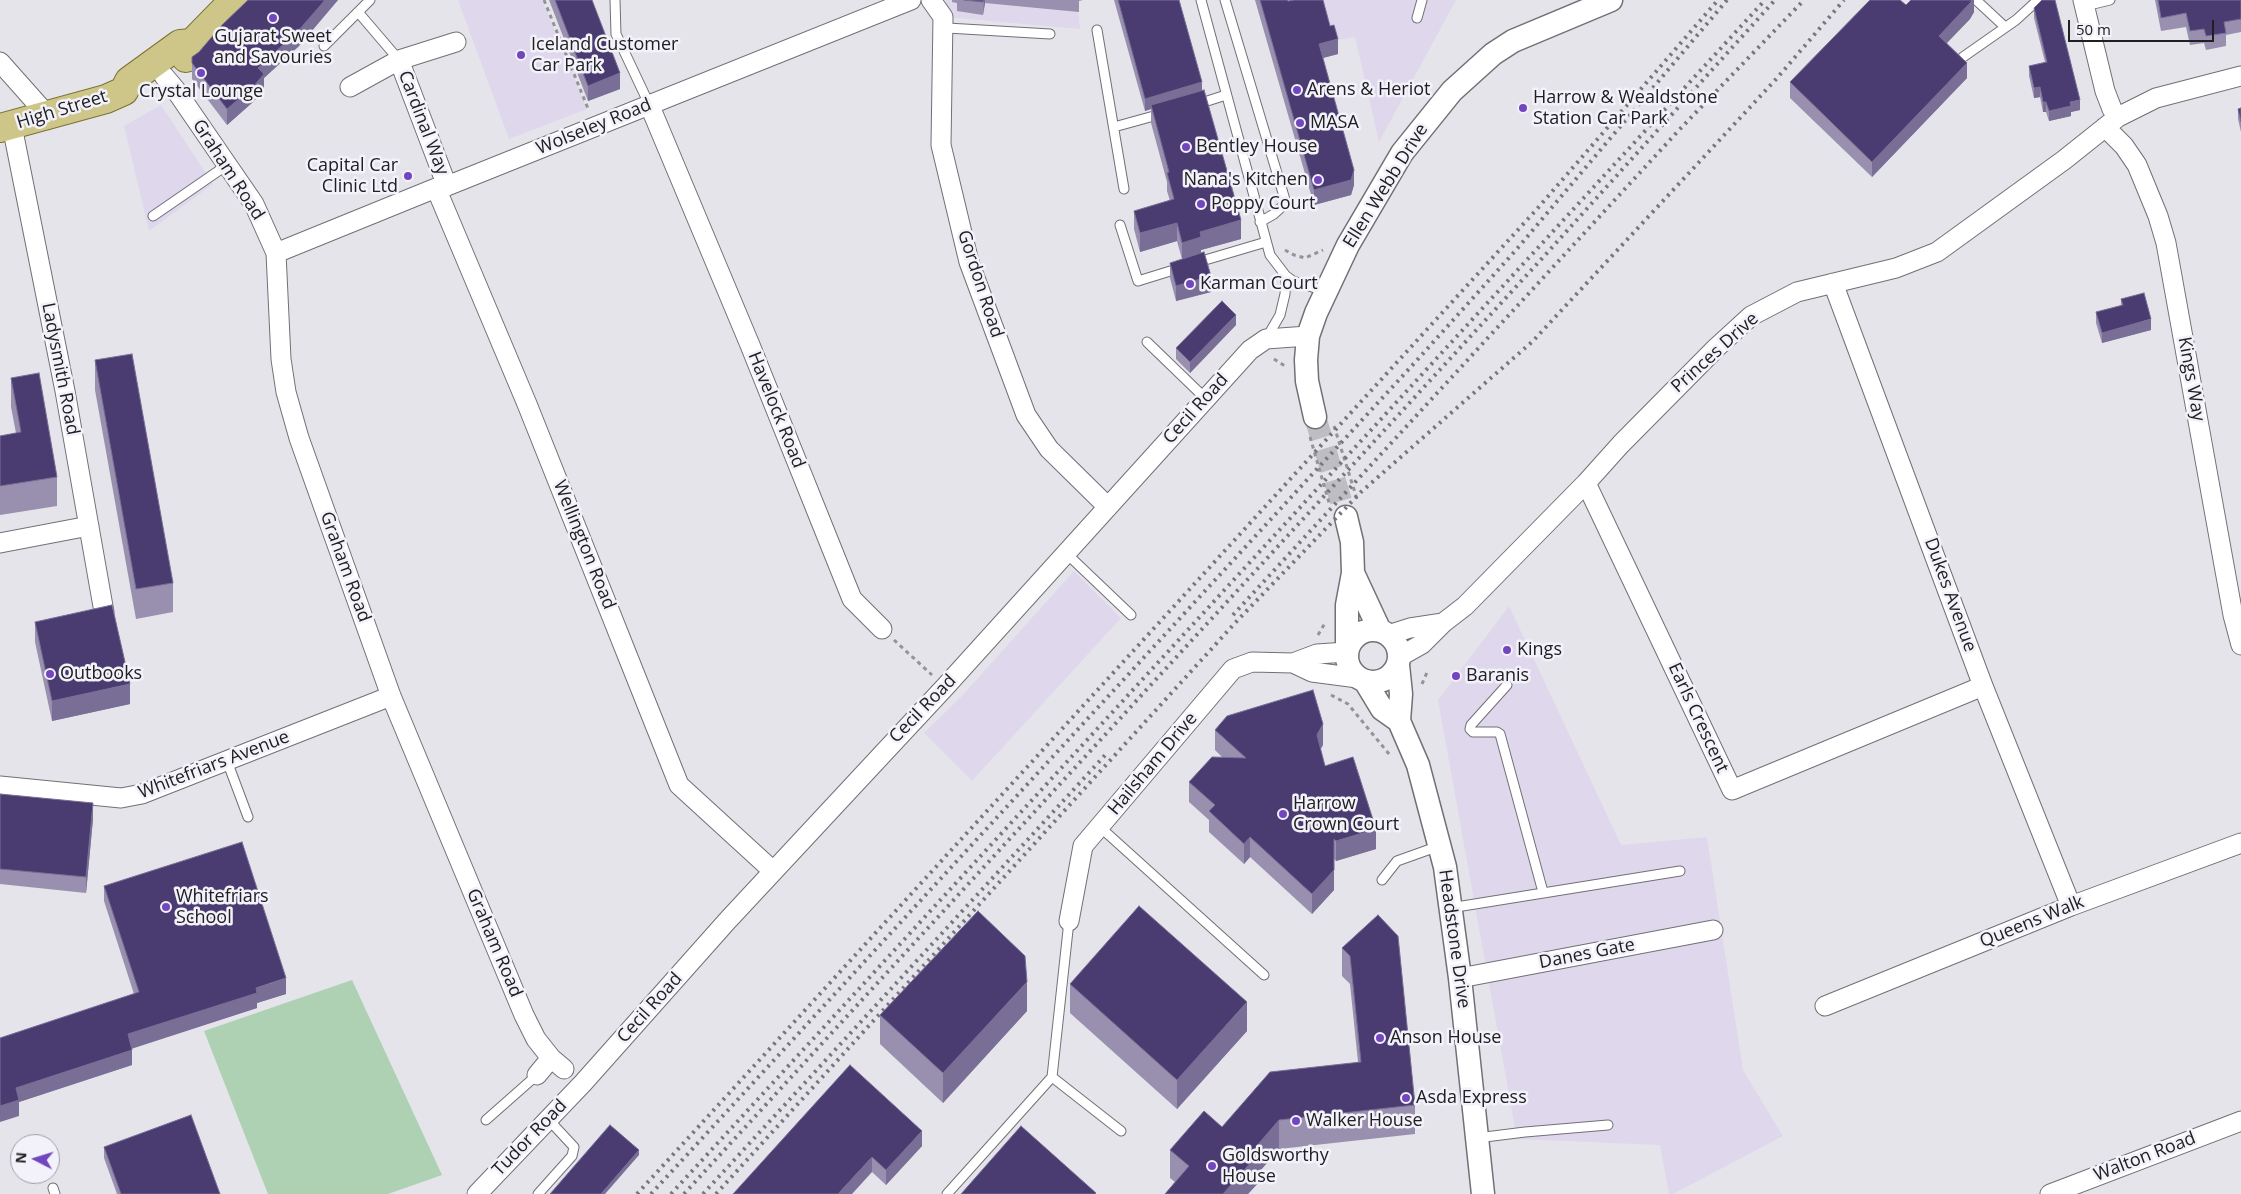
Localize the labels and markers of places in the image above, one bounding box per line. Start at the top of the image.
marker: Gujarat Sweet and Savouries [267,12,279,24]
place label: Gujarat Sweet and Savouries [214,26,332,68]
place label: Iceland Customer Car Park [531,34,678,76]
marker: Iceland Customer Car Park [515,49,527,61]
marker: Crystal Lounge [195,67,207,79]
place label: Arens & Heriot [1307,79,1430,101]
place label: Crystal Lounge [139,81,263,103]
marker: Arens & Heriot [1291,84,1303,96]
place label: Harrow & Wealdstone Station Car Park [1533,87,1717,130]
marker: Harrow & Wealdstone Station Car Park [1517,102,1529,114]
place label: MASA [1310,112,1359,134]
marker: MASA [1294,117,1306,129]
place label: Bentley House [1196,136,1317,158]
marker: Bentley House [1180,141,1192,153]
place label: Capital Car Clinic Ltd [307,155,398,198]
place label: Nana's Kitchen [1183,169,1308,191]
marker: Capital Car Clinic Ltd [402,170,414,182]
marker: Nana's Kitchen [1312,174,1324,186]
place label: Poppy Court [1211,193,1315,215]
marker: Poppy Court [1195,198,1207,210]
place label: Karman Court [1200,273,1318,295]
marker: Karman Court [1184,278,1196,290]
place label: Kings [1517,639,1562,661]
marker: Kings [1501,644,1513,656]
place label: Outbooks [60,663,142,685]
place label: Baranis [1466,665,1529,687]
marker: Outbooks [44,668,56,680]
marker: Baranis [1450,670,1462,682]
place label: Harrow Crown Court [1293,793,1399,836]
marker: Harrow Crown Court [1277,808,1289,820]
place label: Whitefriars School [176,886,269,929]
marker: Whitefriars School [160,901,172,913]
place label: Anson House [1390,1027,1501,1049]
marker: Anson House [1374,1032,1386,1044]
place label: Asda Express [1416,1087,1527,1109]
marker: Asda Express [1400,1092,1412,1104]
place label: Walker House [1306,1110,1423,1132]
marker: Walker House [1290,1115,1302,1127]
place label: Goldsworthy House [1222,1145,1329,1188]
marker: Goldsworthy House [1206,1160,1218,1172]

